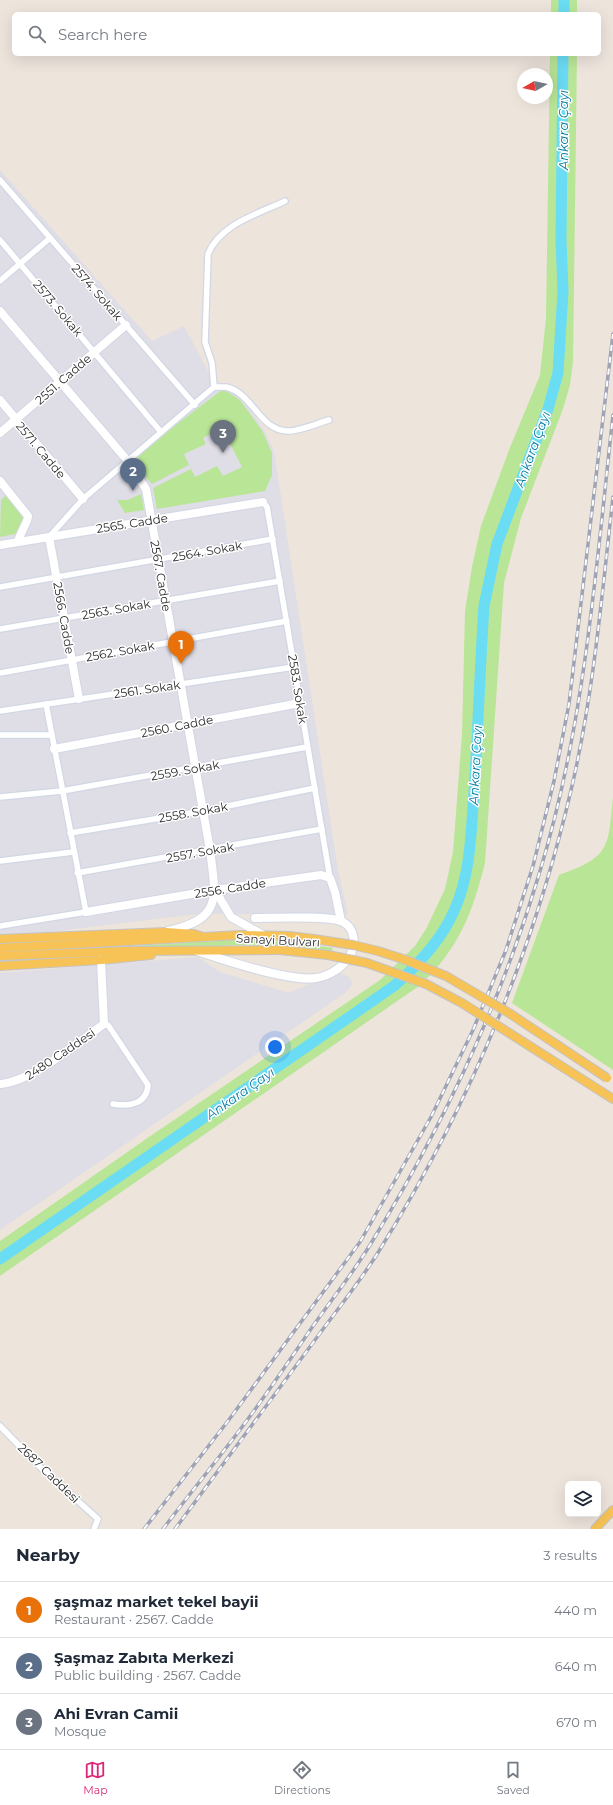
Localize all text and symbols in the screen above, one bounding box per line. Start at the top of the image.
search box [12,12,601,56]
icon: search [26,23,48,45]
text: Search here [58,25,147,44]
north arrow [517,68,553,104]
water label: Ankara Çayı [555,90,571,171]
street label: 2574. Sokak [68,261,126,324]
street label: 2573. Sokak [30,277,86,340]
street label: 2551. Cadde [32,351,94,407]
water label: Ankara Çayı [510,409,553,490]
street label: 2571. Cadde [13,418,69,482]
pin: 3 [210,420,236,453]
pin: 2 [120,458,146,491]
street label: 2565. Cadde [95,510,169,536]
street label: 2564. Sokak [171,537,244,565]
street label: 2567. Cadde [147,539,175,613]
street label: 2566. Cadde [50,581,78,655]
street label: 2563. Sokak [80,595,152,622]
pin: 1 [168,631,194,664]
street label: 2562. Sokak [84,637,156,664]
street label: 2583. Sokak [285,653,311,726]
street label: 2561. Sokak [113,677,182,701]
street label: 2560. Cadde [140,712,214,740]
water label: Ankara Çayı [465,725,485,806]
street label: 2559. Sokak [150,756,221,783]
street label: 2558. Sokak [157,798,230,825]
street label: 2557. Sokak [165,839,236,865]
street label: 2556. Cadde [193,875,267,901]
street label: Sanayi Bulvarı [236,930,320,950]
street label: 2480 Caddesi [22,1025,98,1083]
your location [265,1037,285,1057]
water label: Ankara Çayı [202,1064,277,1123]
street label: 2687 Caddesi [15,1440,83,1506]
map controls [565,1481,601,1517]
button: layers [565,1481,601,1517]
text: Nearby [16,1545,80,1565]
text: 3 results [543,1547,597,1563]
text: şaşmaz market tekel bayii [54,1592,258,1611]
text: 1 [26,1602,32,1618]
text: 440 m [554,1602,597,1618]
text: Restaurant · 2567. Cadde [54,1611,214,1627]
text: Şaşmaz Zabıta Merkezi [54,1648,234,1667]
text: 2 [25,1658,33,1674]
text: 640 m [555,1658,597,1674]
text: Public building · 2567. Cadde [54,1667,241,1683]
text: Ahi Evran Camii [54,1704,178,1723]
text: 3 [25,1714,33,1730]
text: 670 m [556,1714,597,1730]
text: Mosque [54,1723,106,1739]
tab: Map [83,1759,108,1797]
tab: Directions [274,1759,330,1797]
tab: Saved [497,1759,530,1797]

